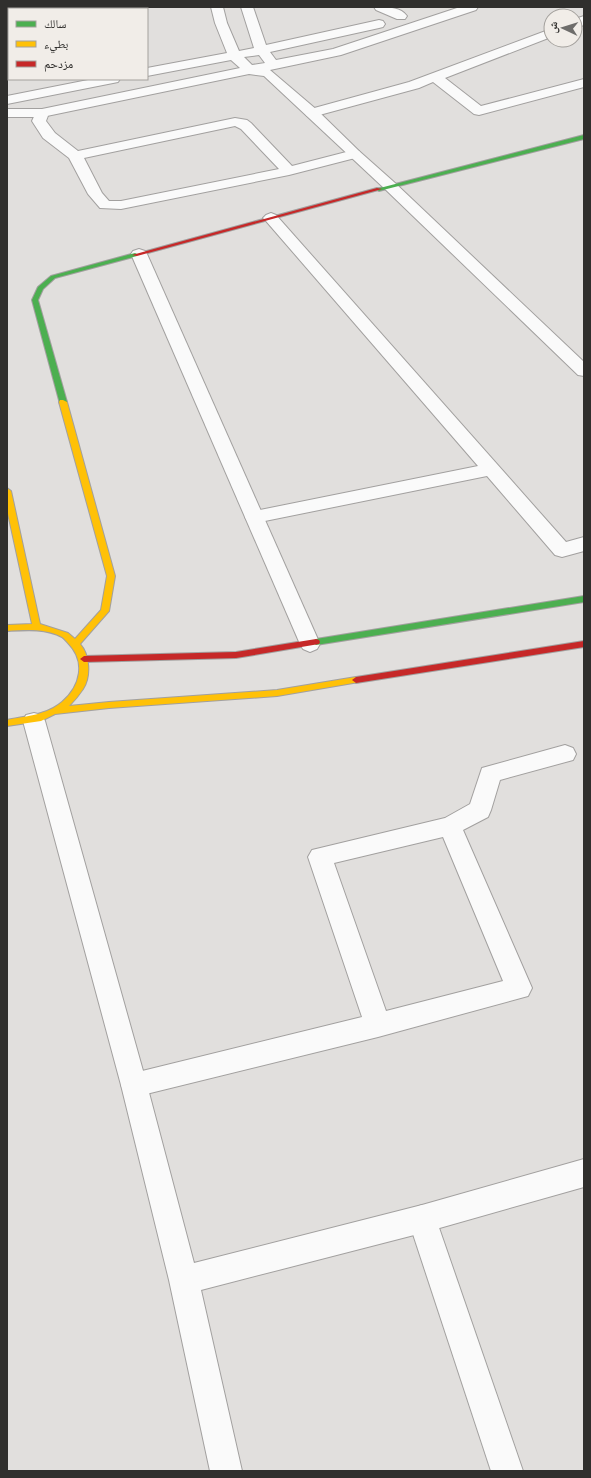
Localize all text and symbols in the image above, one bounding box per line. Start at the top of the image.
legend [8,8,148,80]
north arrow [543,8,583,48]
text: سالك [44,17,66,31]
text: ش [547,21,561,34]
text: بطيء [44,37,68,54]
text: مزدحم [44,57,73,72]

